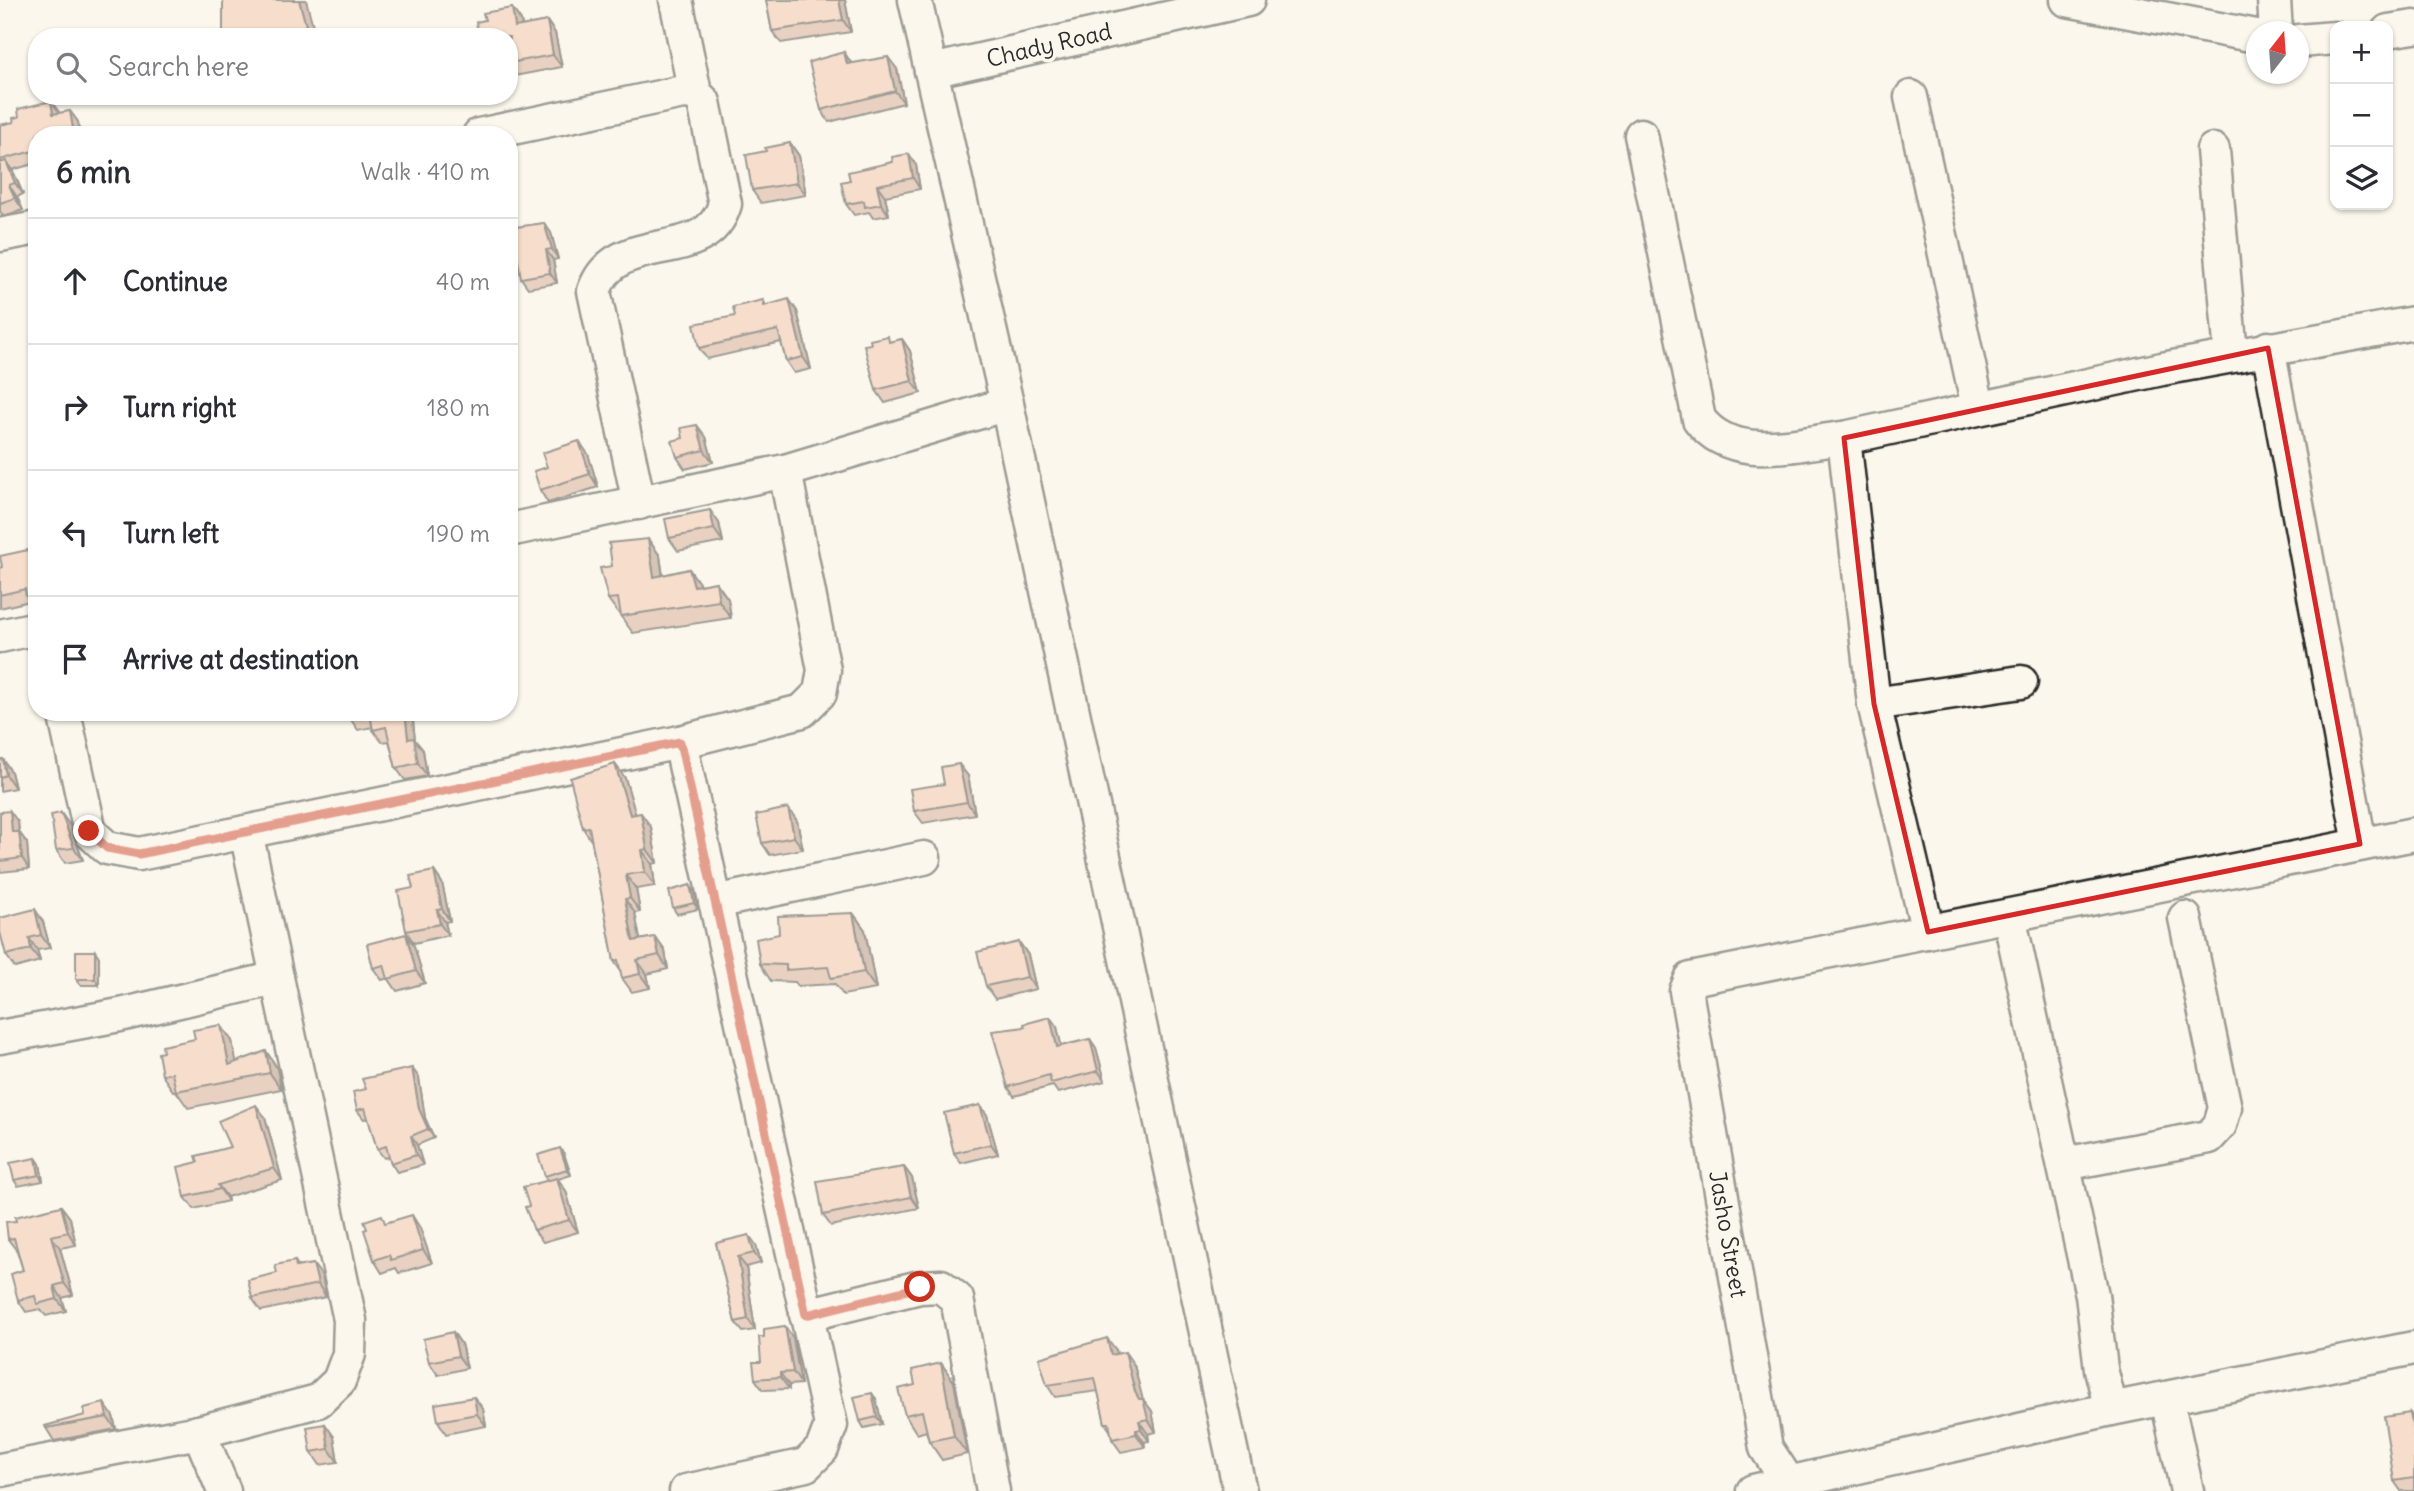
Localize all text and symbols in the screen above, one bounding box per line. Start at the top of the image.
street label: Chady Road [984,16,1114,73]
north arrow [2246,21,2309,84]
map controls [2330,21,2393,210]
button: + [2330,21,2393,84]
search box [28,28,518,105]
icon: search [52,48,90,86]
text: Search here [108,50,249,83]
button: − [2330,84,2393,147]
button: layers [2330,147,2393,210]
text: 6 min [56,153,131,191]
text: Walk · 410 m [361,157,490,186]
icon: ahead [56,262,94,300]
text: Continue [123,265,228,298]
text: 40 m [436,267,490,296]
icon: right [56,388,94,426]
text: Turn right [123,391,236,424]
text: 180 m [427,393,490,422]
icon: left [56,514,94,552]
text: Turn left [123,517,219,550]
text: 190 m [427,519,490,548]
icon: arrive [56,640,94,678]
text: Arrive at destination [123,643,359,676]
route end [73,815,104,846]
street label: Jasho Street [1703,1168,1754,1300]
route start [904,1271,935,1302]

